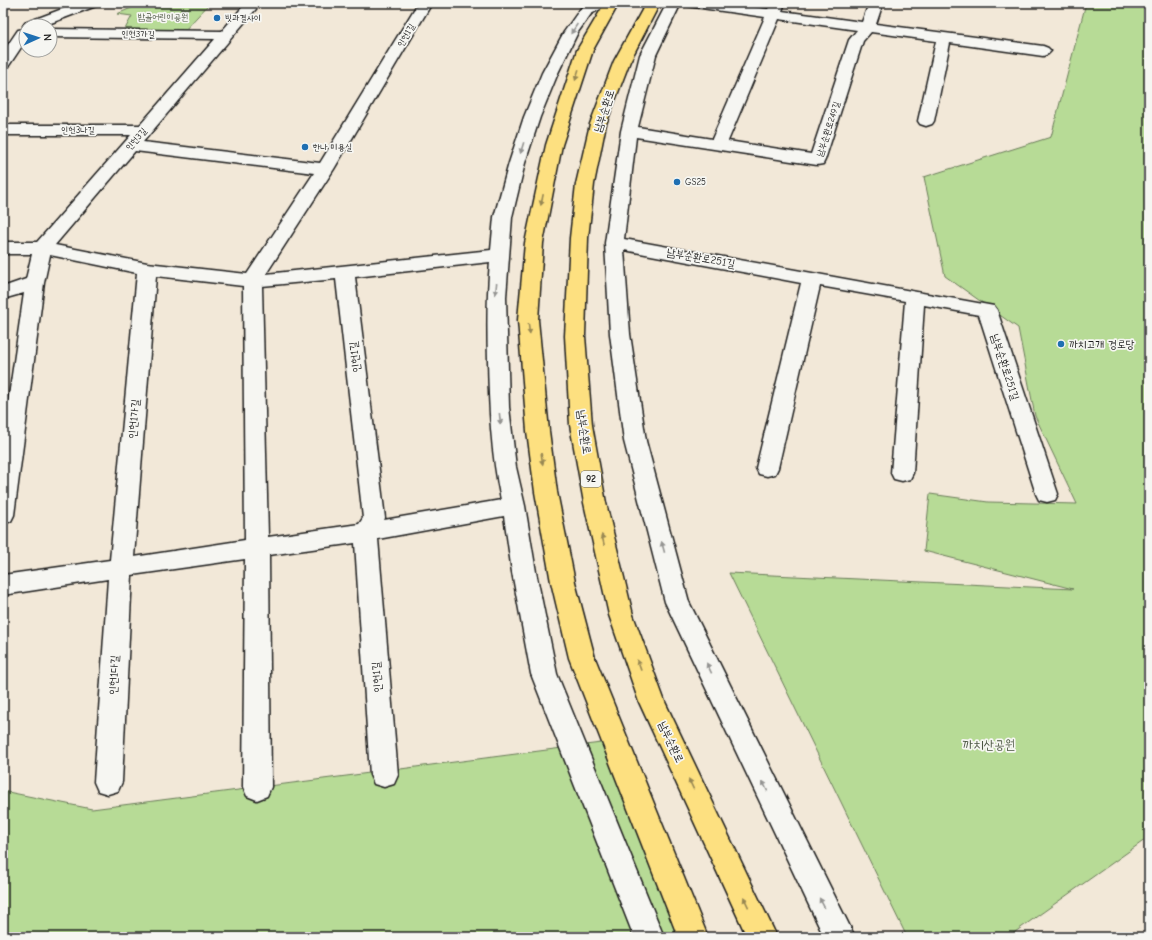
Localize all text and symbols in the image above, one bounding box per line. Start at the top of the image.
park label: 밤골어린이공원 [138,12,188,22]
marker: 빗과결사이 [212,13,222,23]
place label: 빗과결사이 [225,13,261,23]
north arrow [18,18,58,58]
street label: 인헌1길 [395,21,417,48]
one-way arrow [570,24,578,34]
street label: 인헌3가길 [121,29,156,39]
text: N [41,34,54,41]
one-way arrow [573,69,579,81]
street label: 남부순환로 [591,88,617,134]
street label: 남부순환로249길 [814,100,842,158]
street label: 인헌3나길 [61,125,96,135]
street label: 인헌3길 [123,125,149,152]
marker: 한나 미용실 [300,142,310,152]
place label: 한나 미용실 [312,142,353,152]
one-way arrow [519,142,525,154]
marker: GS25 [672,177,682,187]
place label: GS25 [685,177,706,187]
one-way arrow [539,194,545,206]
street label: 남부순환로251길 [666,246,736,270]
one-way arrow [493,283,500,295]
one-way arrow [525,323,532,335]
street label: 남부순환로251길 [988,332,1022,402]
place label: 까치고개 경로당 [1069,338,1135,351]
marker: 까치고개 경로당 [1056,339,1066,349]
street label: 인헌1길 [347,341,363,373]
street label: 인헌1가길 [126,398,142,439]
street label: 남부순환로 [574,409,594,455]
one-way arrow [497,413,503,425]
one-way arrow [539,452,545,465]
road number: 92 [581,471,601,487]
one-way arrow [600,534,606,546]
one-way arrow [660,541,666,553]
street label: 인헌1다길 [106,655,122,695]
one-way arrow [635,658,641,670]
street label: 인헌1길 [369,661,385,693]
one-way arrow [706,663,712,674]
street label: 남부순환로 [656,719,686,765]
park label: 까치산공원 [963,737,1015,752]
one-way arrow [688,778,694,790]
one-way arrow [762,780,768,791]
one-way arrow [743,896,749,907]
one-way arrow [819,897,825,908]

